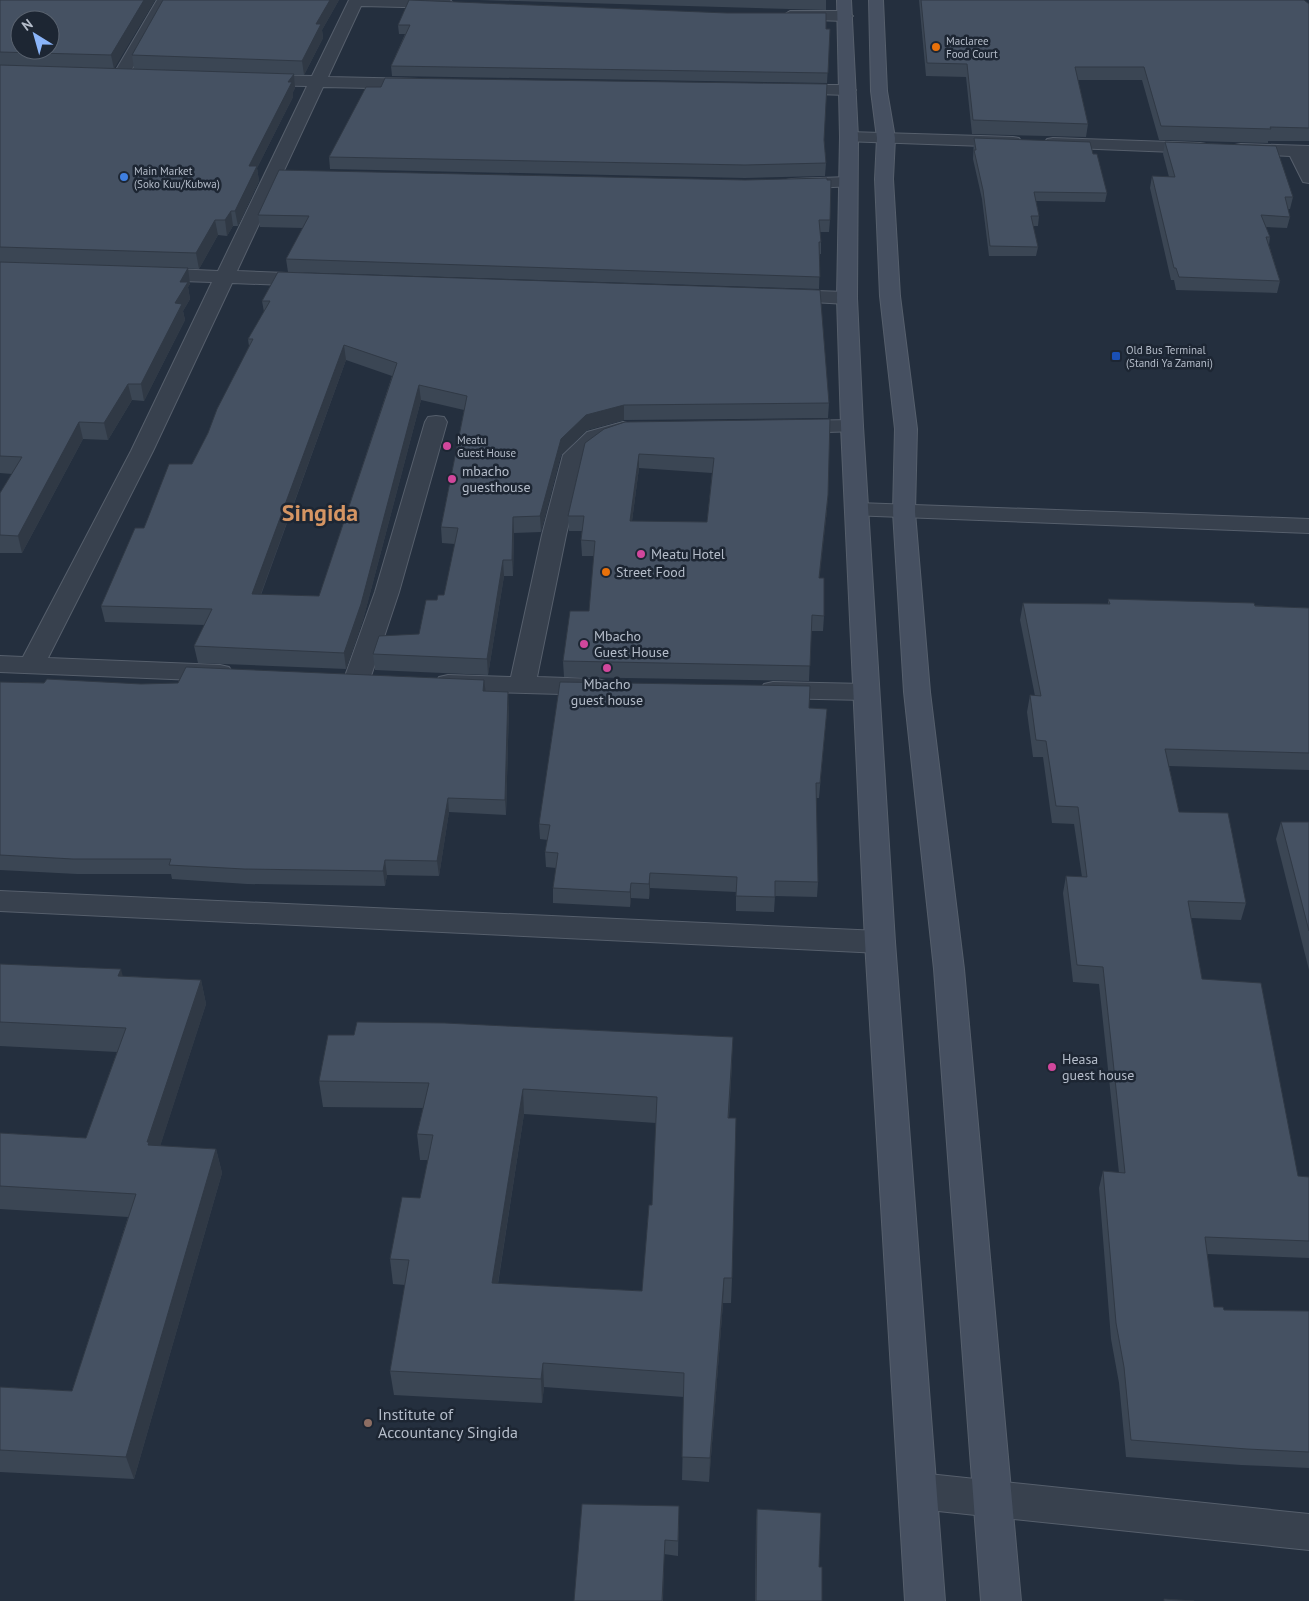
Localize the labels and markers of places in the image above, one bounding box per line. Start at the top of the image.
place label: Maclaree Food Court [946,34,998,61]
marker: Maclaree Food Court [930,41,942,53]
place label: Main Market (Soko Kuu/Kubwa) [134,164,220,191]
marker: Main Market (Soko Kuu/Kubwa) [118,171,130,183]
place label: Old Bus Terminal (Standi Ya Zamani) [1126,343,1213,370]
marker: Old Bus Terminal (Standi Ya Zamani) [1110,350,1122,362]
place label: Meatu Guest House [457,433,516,460]
marker: Meatu Guest House [441,440,453,452]
place label: mbacho guesthouse [462,462,531,496]
marker: mbacho guesthouse [446,473,458,485]
place label: Meatu Hotel [651,545,725,563]
marker: Meatu Hotel [635,548,647,560]
place label: Street Food [616,563,685,581]
marker: Street Food [600,566,612,578]
place label: Mbacho Guest House [594,627,669,661]
marker: Mbacho Guest House [578,638,590,650]
marker: Mbacho guest house [601,662,613,674]
place label: Mbacho guest house [571,675,643,709]
place label: Heasa guest house [1062,1050,1134,1084]
marker: Heasa guest house [1046,1061,1058,1073]
place label: Institute of Accountancy Singida [378,1404,518,1442]
marker: Institute of Accountancy Singida [362,1417,374,1429]

